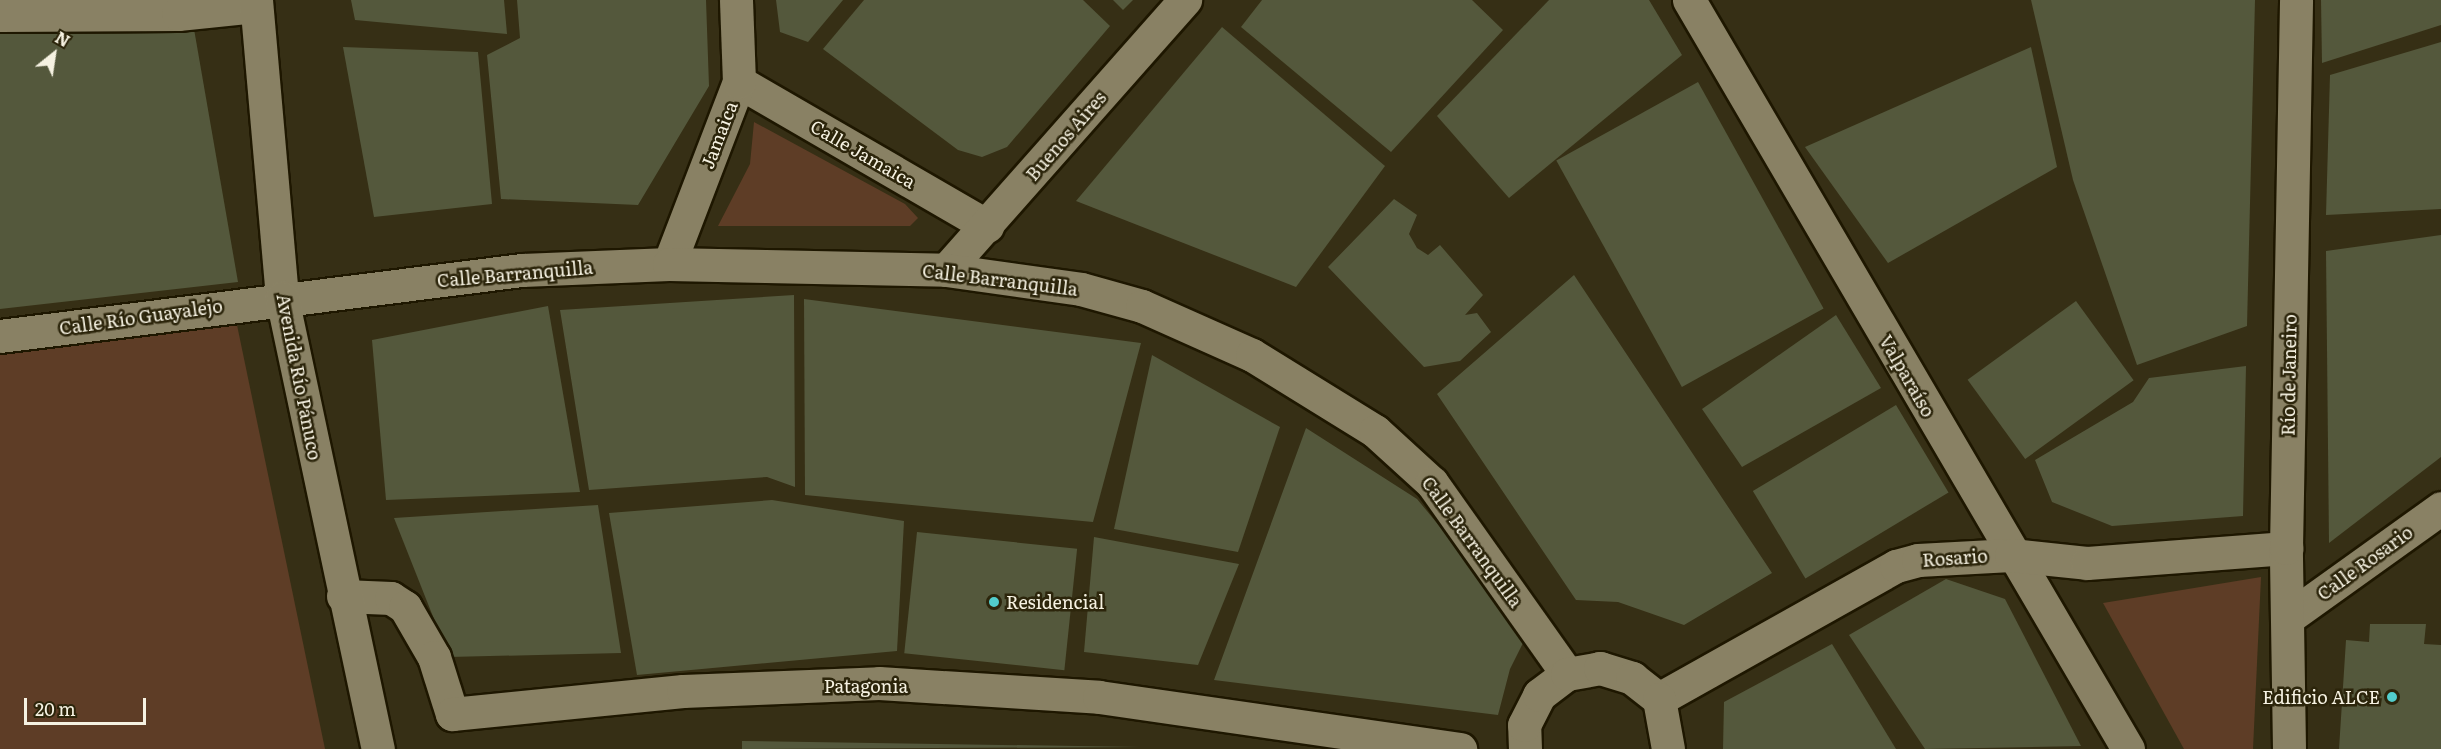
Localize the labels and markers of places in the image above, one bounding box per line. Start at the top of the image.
place label: Residencial [1006,591,1104,613]
marker: Residencial [987,595,1001,609]
place label: Edificio ALCE [2262,686,2380,708]
marker: Edificio ALCE [2385,690,2399,704]

